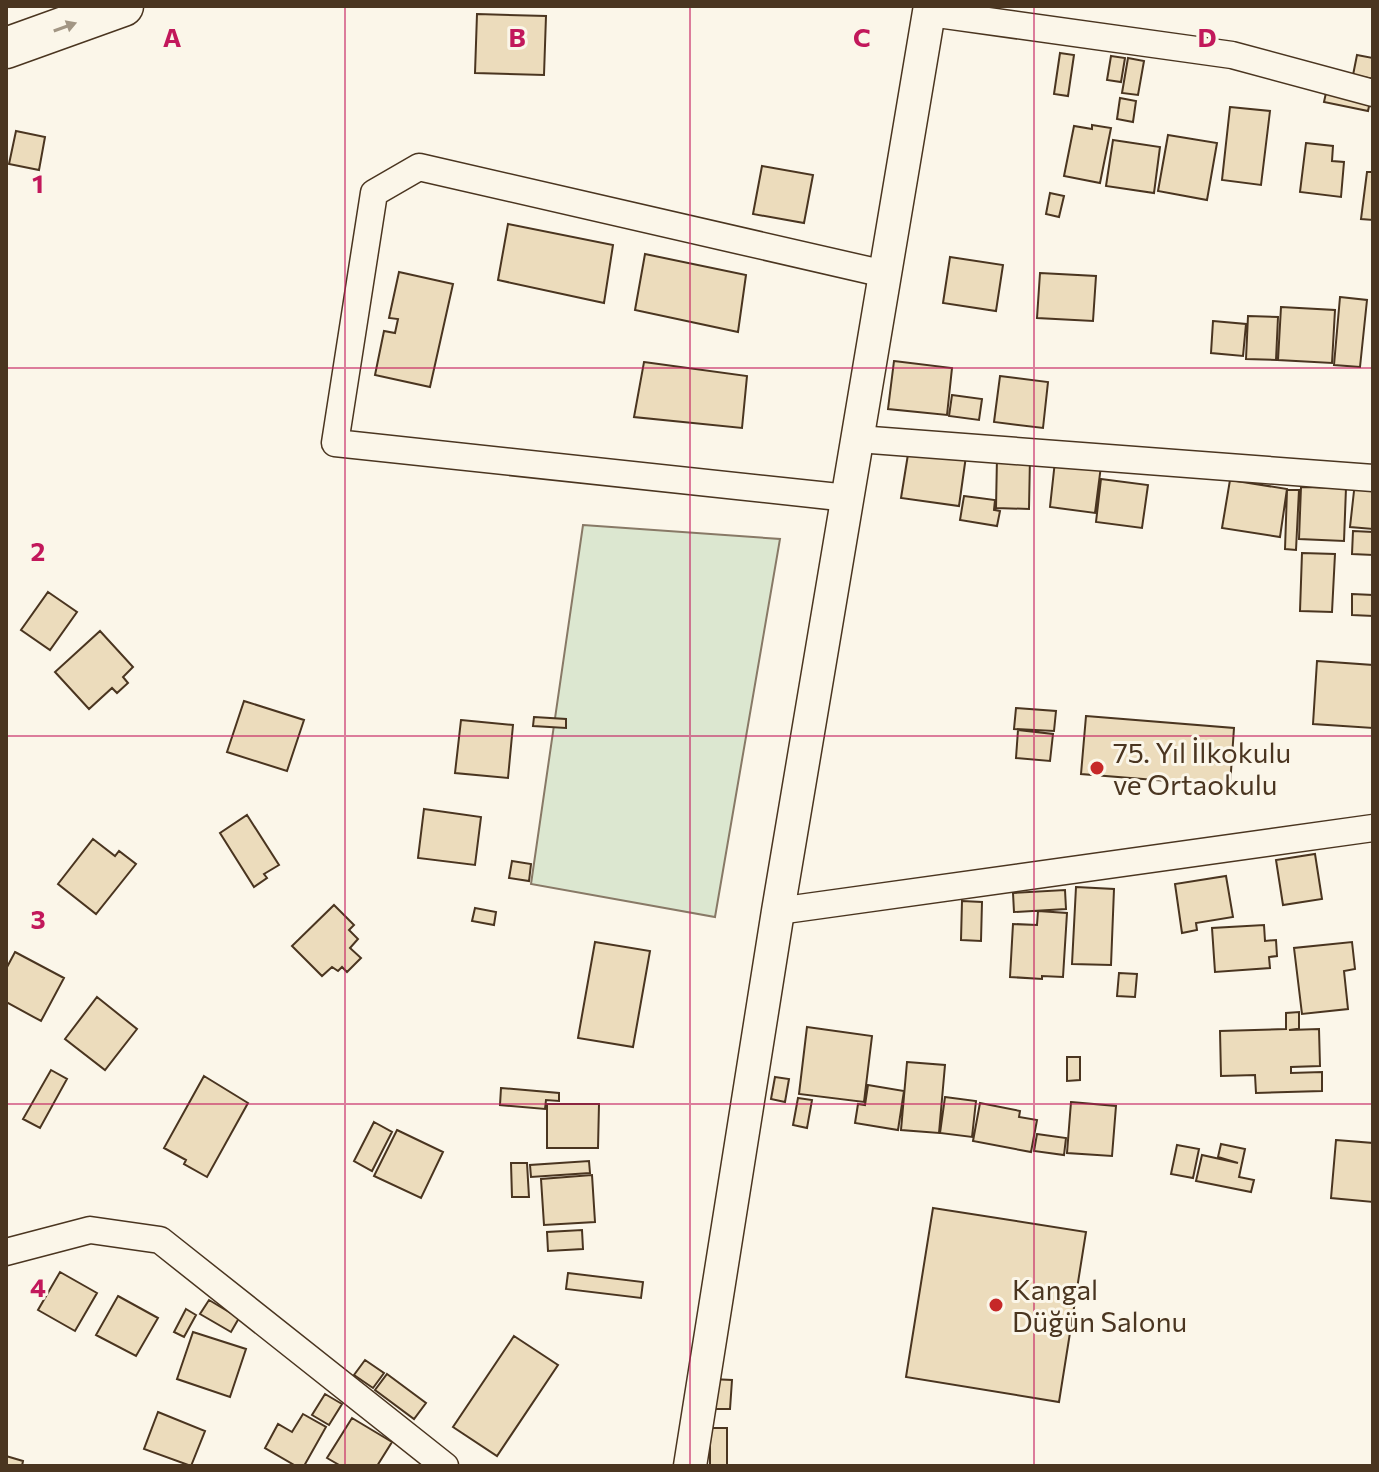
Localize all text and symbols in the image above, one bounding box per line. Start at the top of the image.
one-way arrow [53,20,77,33]
text: A [163,21,182,52]
text: B [508,21,526,52]
text: C [853,21,871,52]
text: D [1197,21,1217,52]
text: 1 [32,167,44,198]
text: 2 [31,535,45,566]
place label: 75. Yıl İlkokulu ve Ortaokulu [1113,735,1291,801]
marker: 75. Yıl İlkokulu ve Ortaokulu [1088,759,1106,777]
text: 3 [30,903,46,934]
text: 4 [30,1271,46,1302]
place label: Kangal Düğün Salonu [1012,1272,1187,1338]
marker: Kangal Düğün Salonu [987,1296,1005,1314]

